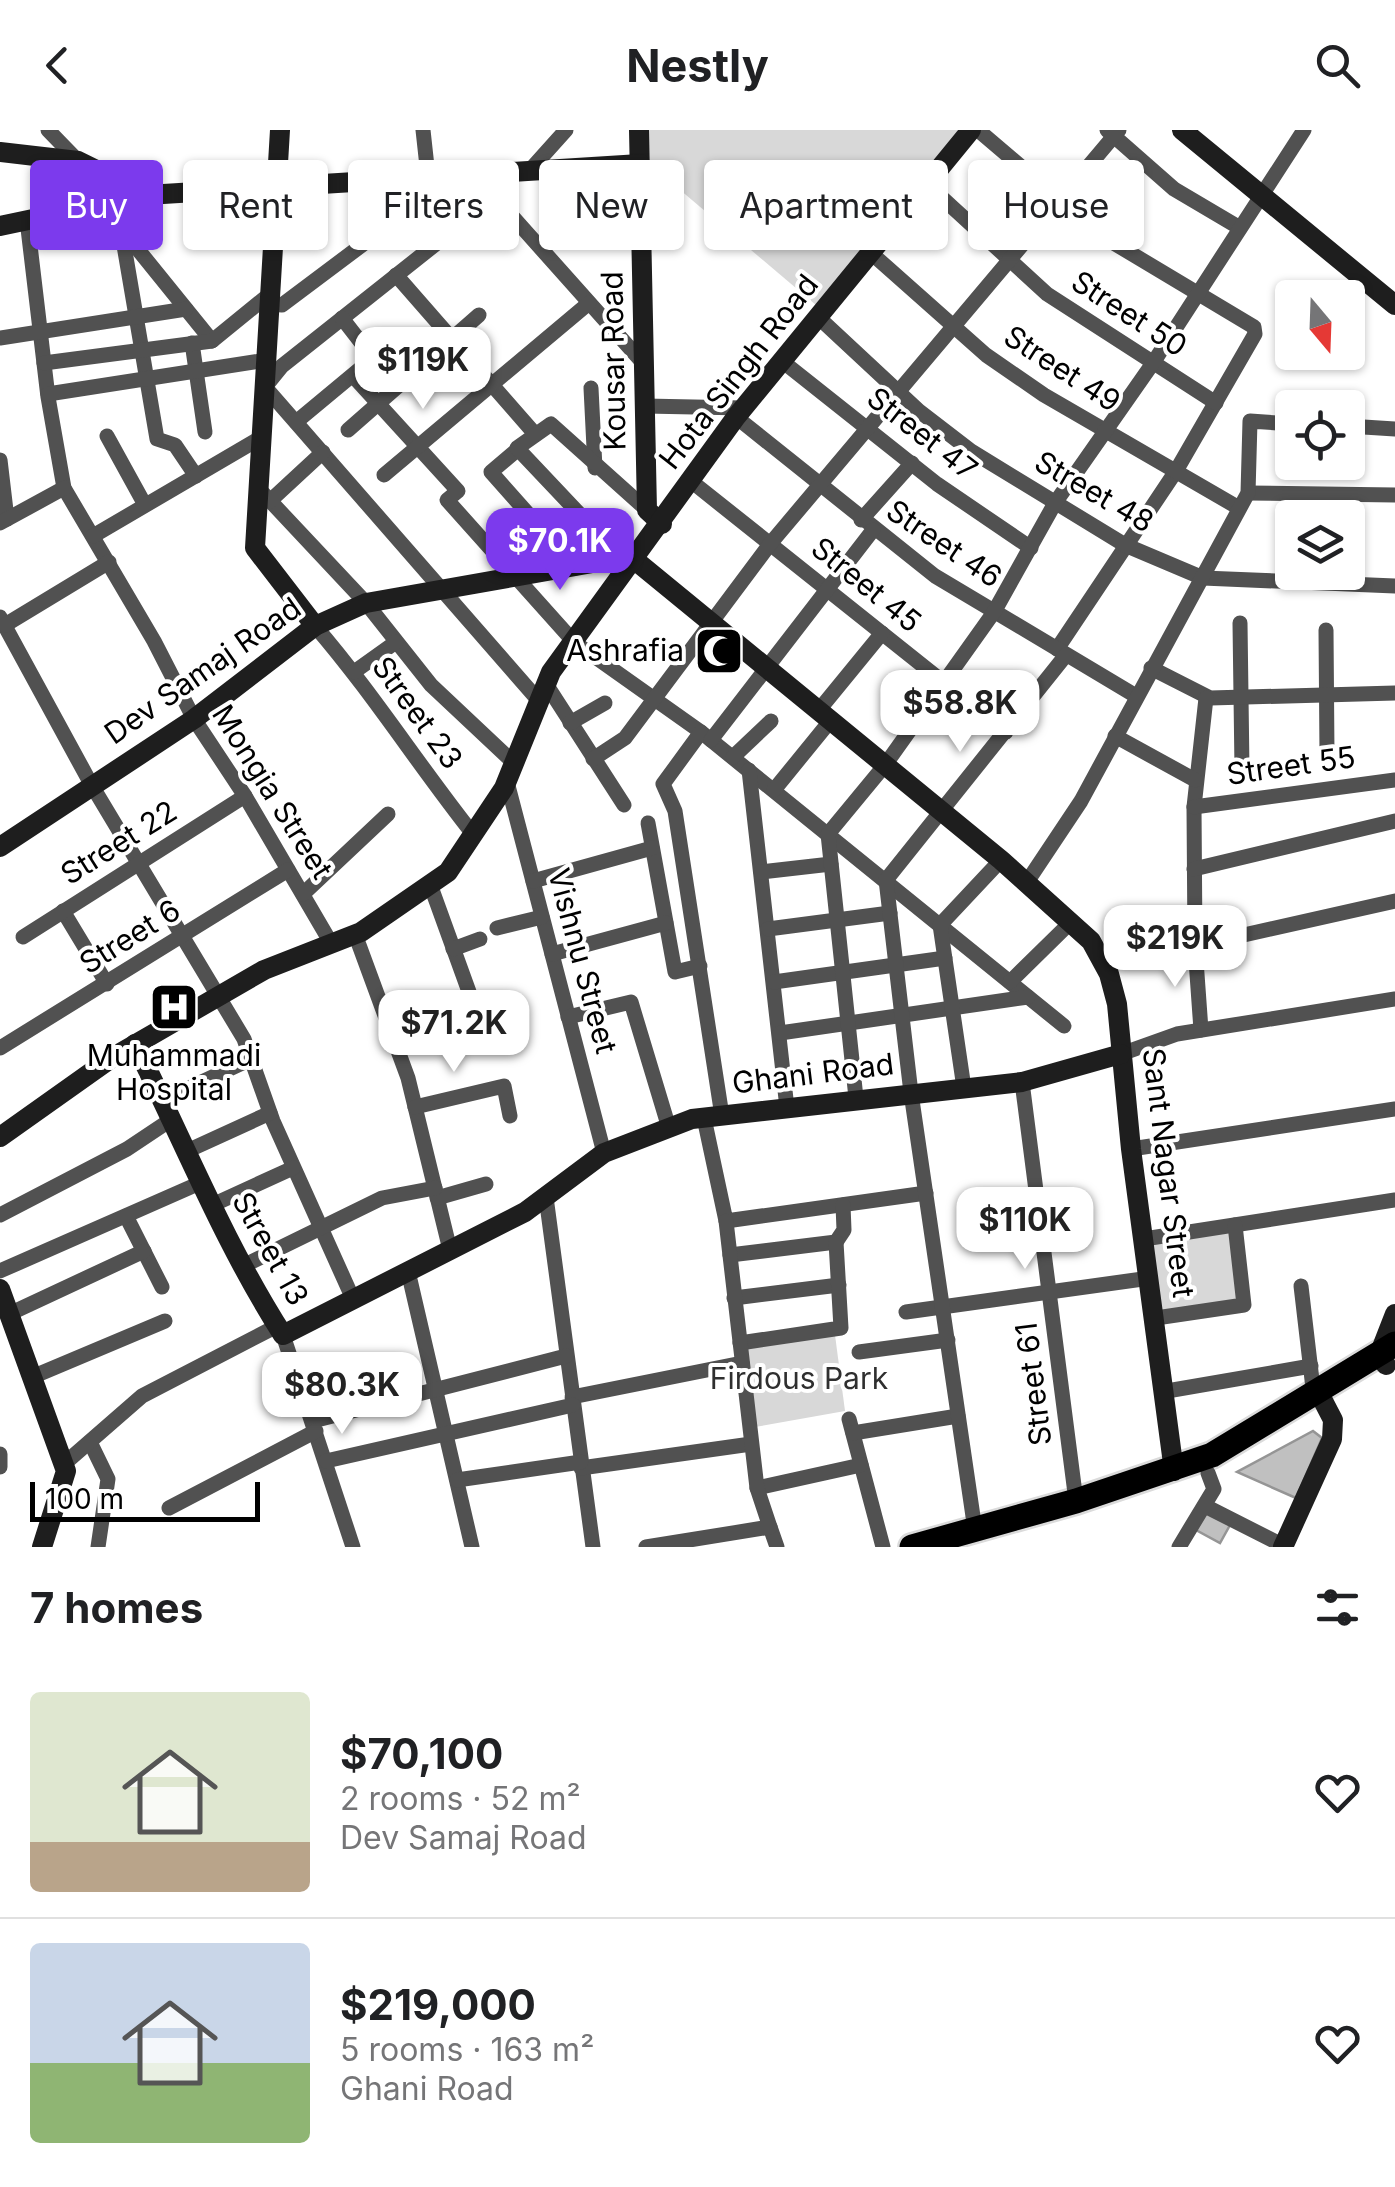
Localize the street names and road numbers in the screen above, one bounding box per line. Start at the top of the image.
street label: Street 50 [1065,263,1194,364]
street label: Hota Singh Road [651,267,825,476]
street label: Kousar Road [593,271,633,451]
street label: Street 49 [998,317,1127,419]
street label: Street 47 [861,379,985,487]
street label: Street 48 [1029,443,1160,539]
street label: Street 46 [880,492,1009,595]
street label: Street 45 [805,529,929,639]
street label: Dev Samaj Road [97,589,307,751]
street label: Street 23 [365,649,471,776]
street label: Mongia Street [205,698,341,885]
street label: Street 55 [1224,738,1358,792]
street label: Street 22 [54,793,183,892]
street label: Vishnu Street [541,864,625,1057]
street label: Street 6 [73,891,186,981]
street label: Ghani Road [730,1045,896,1101]
street label: Sant Nagar Street [1136,1046,1202,1300]
street label: Street 13 [225,1186,317,1311]
street label: Street 61 [1008,1320,1058,1448]

